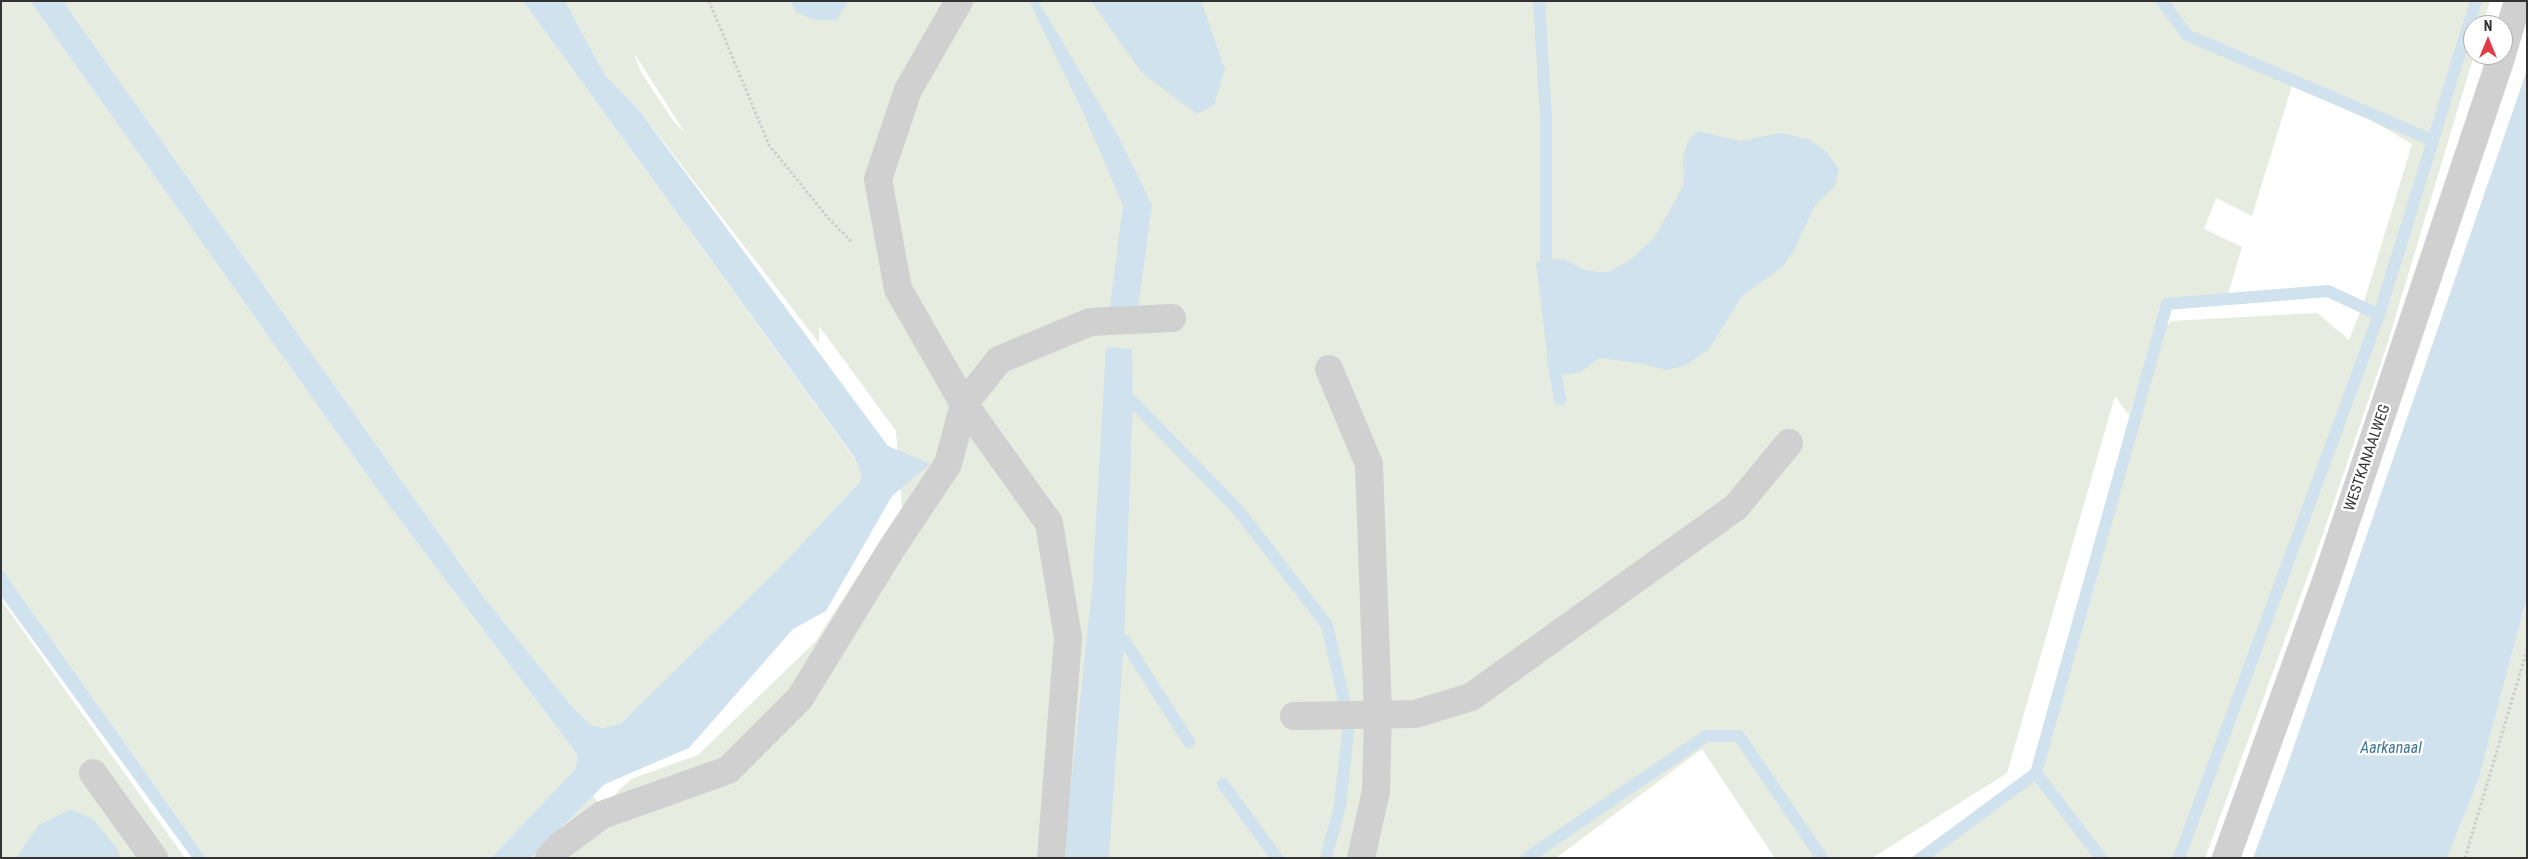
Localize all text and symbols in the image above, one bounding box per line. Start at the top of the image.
north arrow [2463,15,2513,65]
text: N [2484,18,2492,34]
street label: WESTKANAALWEG [2341,402,2395,514]
water label: Aarkanaal [2360,739,2422,759]

